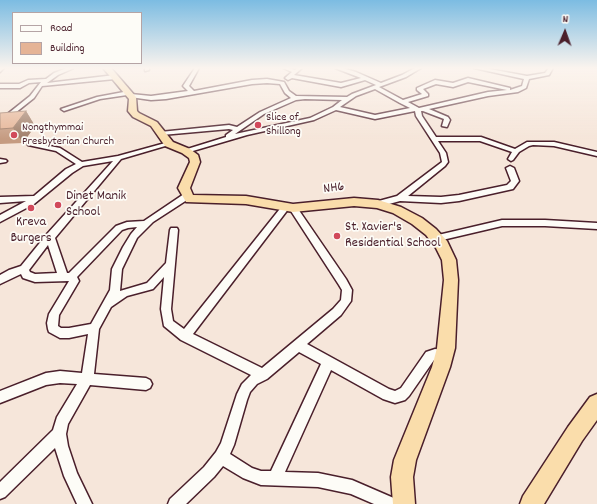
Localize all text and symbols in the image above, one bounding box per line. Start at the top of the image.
legend [12,12,142,64]
north arrow [545,12,585,52]
text: N [562,12,568,28]
text: Road [50,20,72,37]
text: Building [50,40,85,57]
place label: Slice of Shillong [266,111,301,139]
marker: Slice of Shillong [253,120,263,130]
place label: Nongthymmai Presbyterian Church [22,121,114,149]
marker: Nongthymmai Presbyterian Church [9,130,19,140]
street label: NH6 [323,179,345,199]
place label: Dinet Manik School [66,189,126,222]
marker: Dinet Manik School [53,200,63,210]
marker: Kreva Burgers [26,203,36,213]
place label: Kreva Burgers [10,215,52,248]
place label: St. Xavier's Residential School [345,220,440,252]
marker: St. Xavier's Residential School [332,231,342,241]

